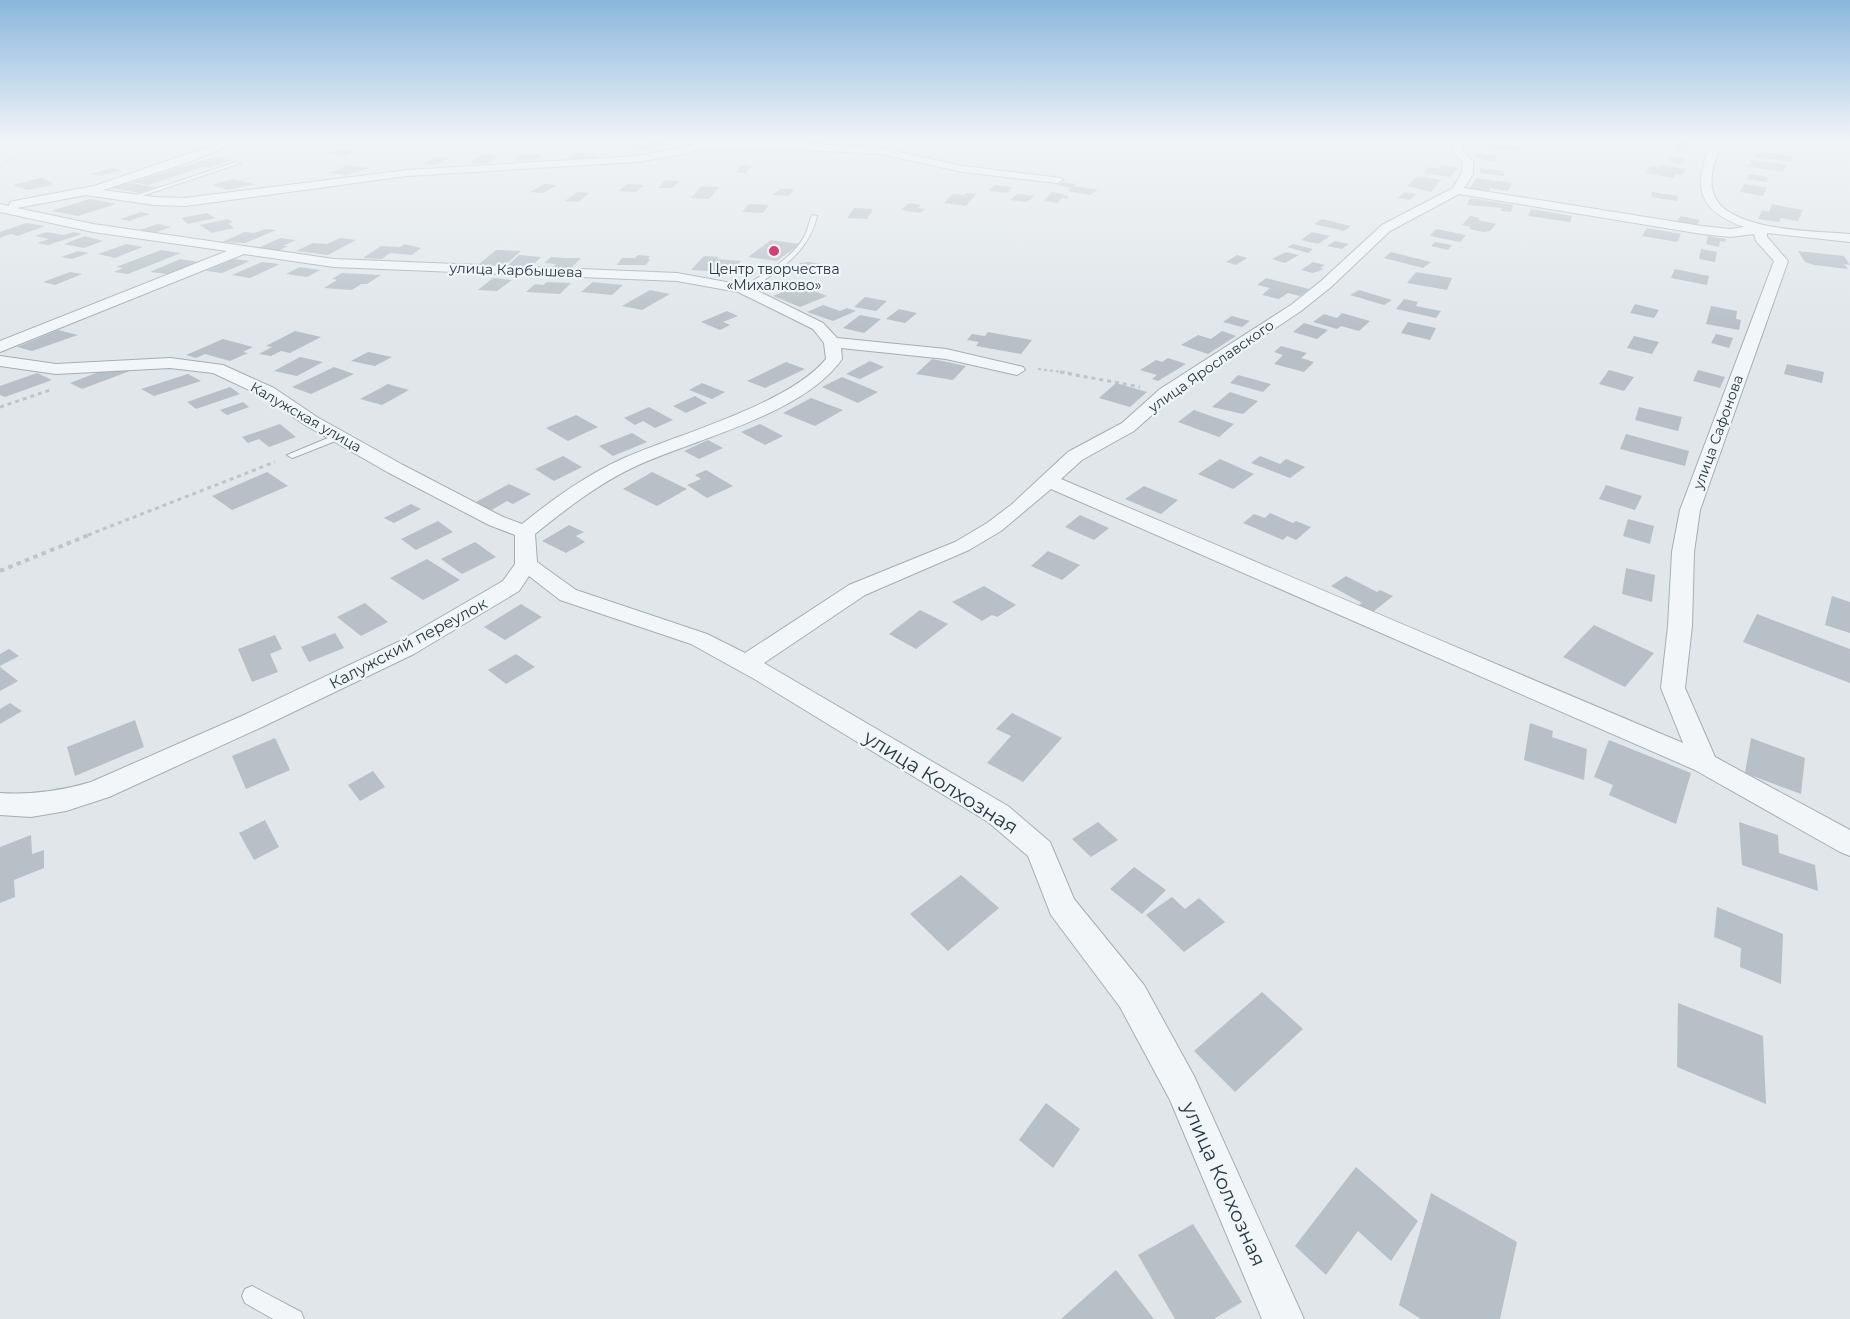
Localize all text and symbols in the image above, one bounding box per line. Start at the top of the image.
marker: Центр творчества «Михалково» [767,244,781,258]
street label: улица Карбышева [448,259,583,281]
place label: Центр творчества «Михалково» [708,260,840,294]
street label: улица Ярославского [1144,316,1277,417]
street label: улица Сафонова [1689,372,1747,493]
street label: Калужская улица [247,378,365,456]
street label: Калужский переулок [326,593,491,693]
street label: улица Колхозная [859,724,1023,839]
street label: улица Колхозная [1177,1097,1271,1270]

